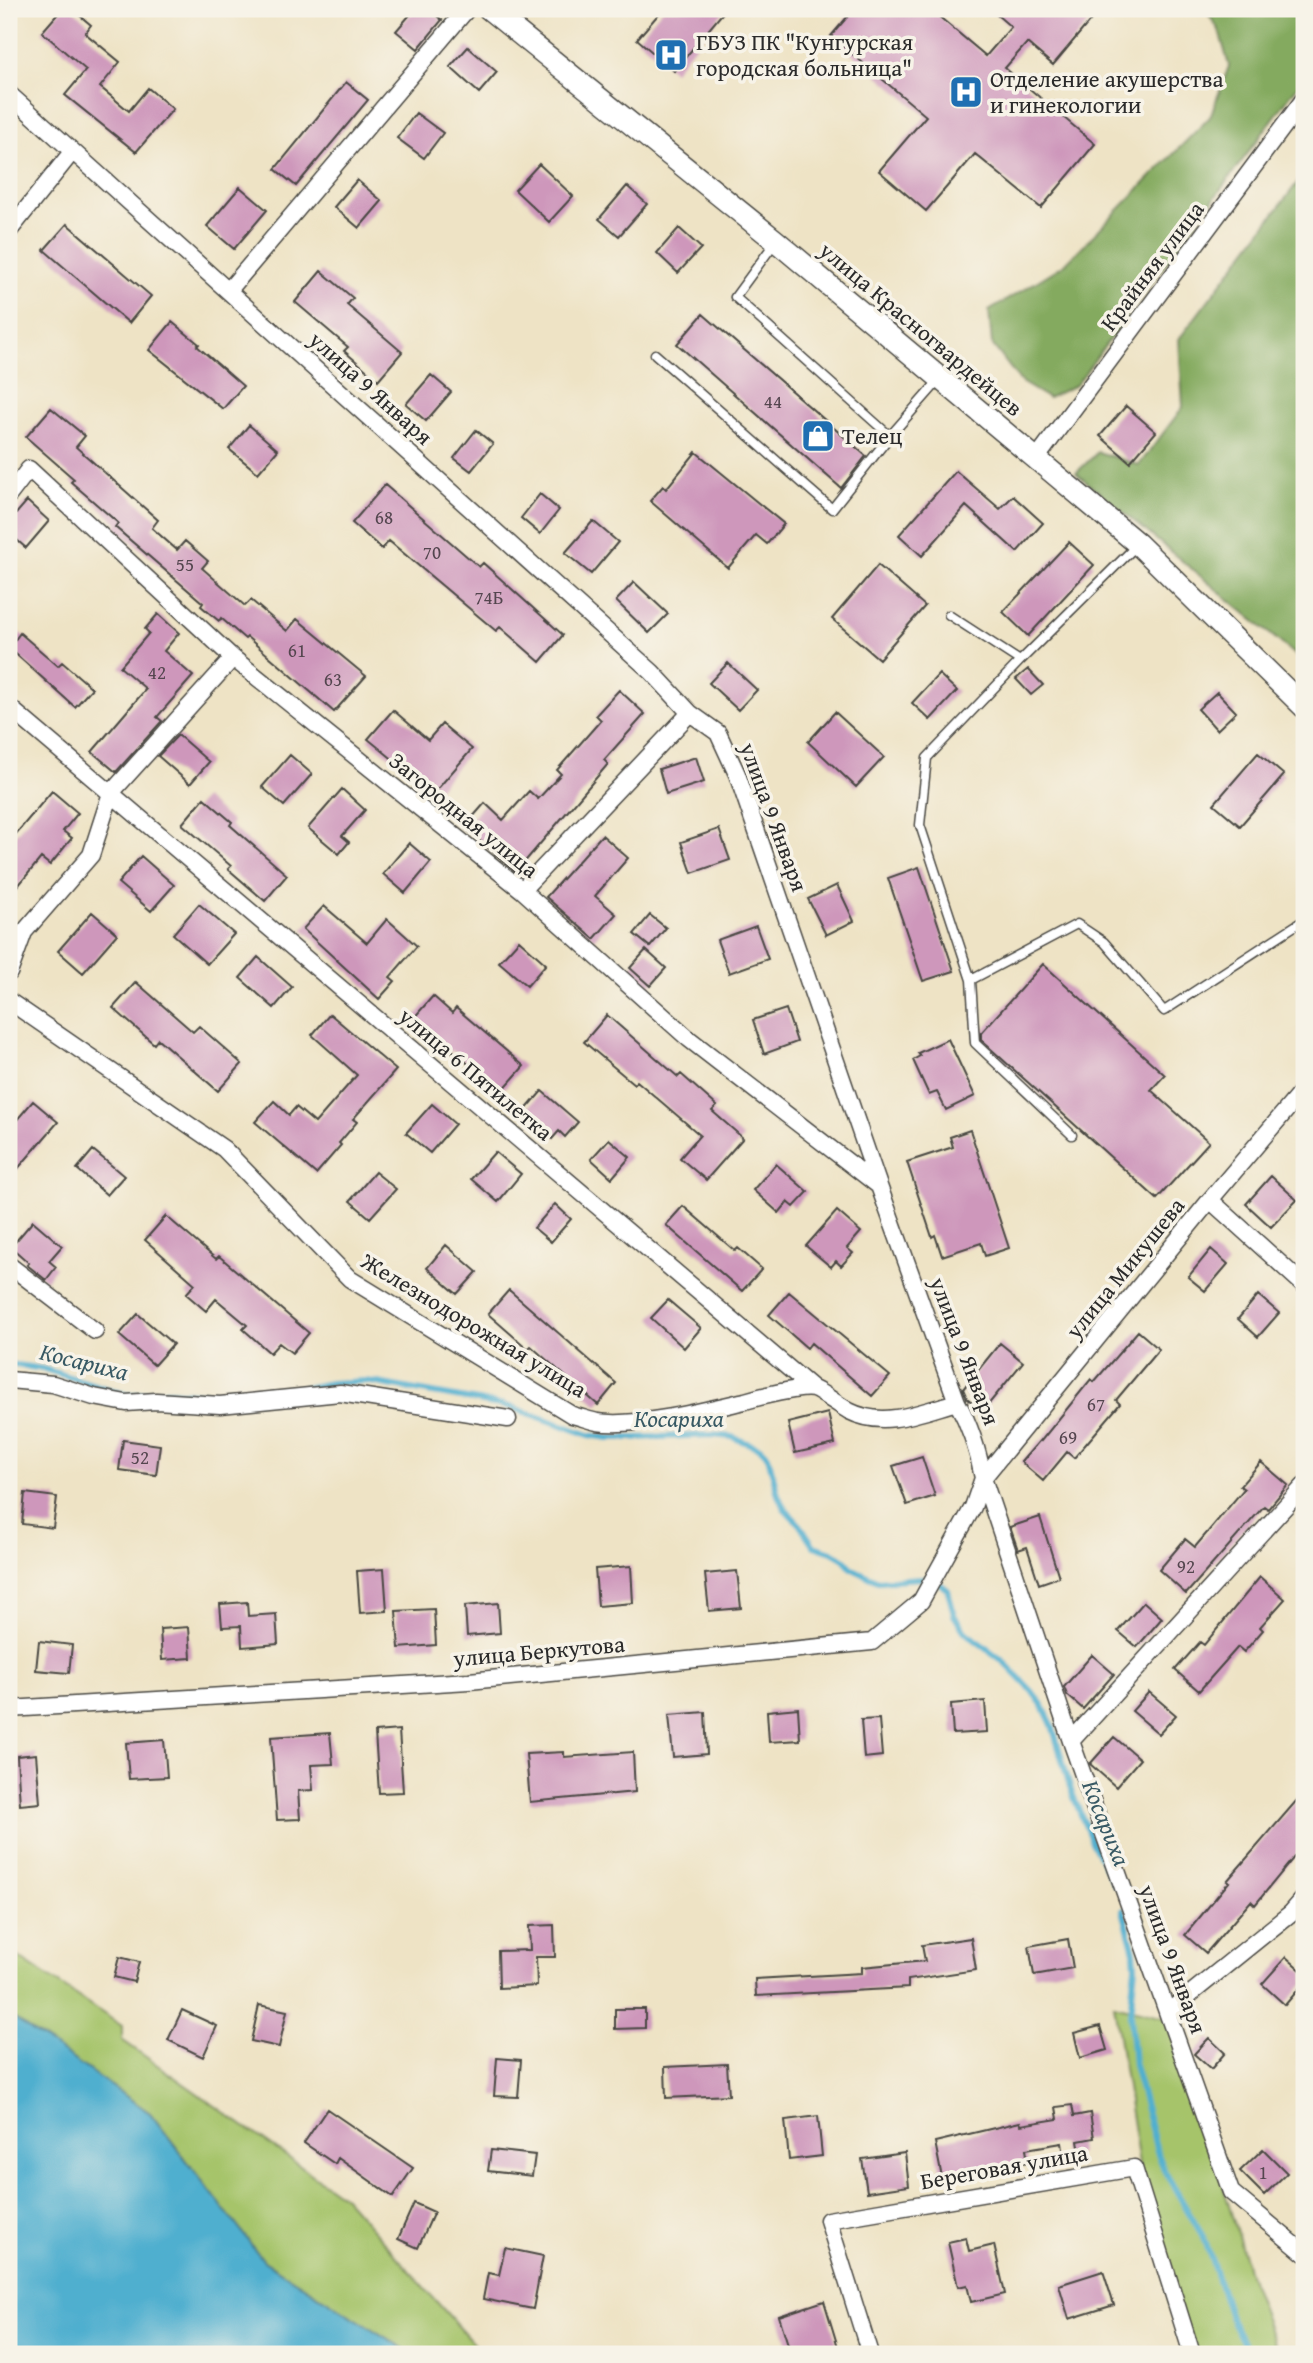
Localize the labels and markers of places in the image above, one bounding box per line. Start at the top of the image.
place label: ГБУЗ ПК "Кунгурская городская больница" [696,25,914,84]
hospital icon: ГБУЗ ПК "Кунгурская городская больница" [652,36,690,74]
place label: Отделение акушерства и гинекологии [990,62,1224,121]
hospital icon: Отделение акушерства и гинекологии [947,73,985,111]
shop icon: Телец [799,417,837,455]
place label: Телец [842,419,902,452]

